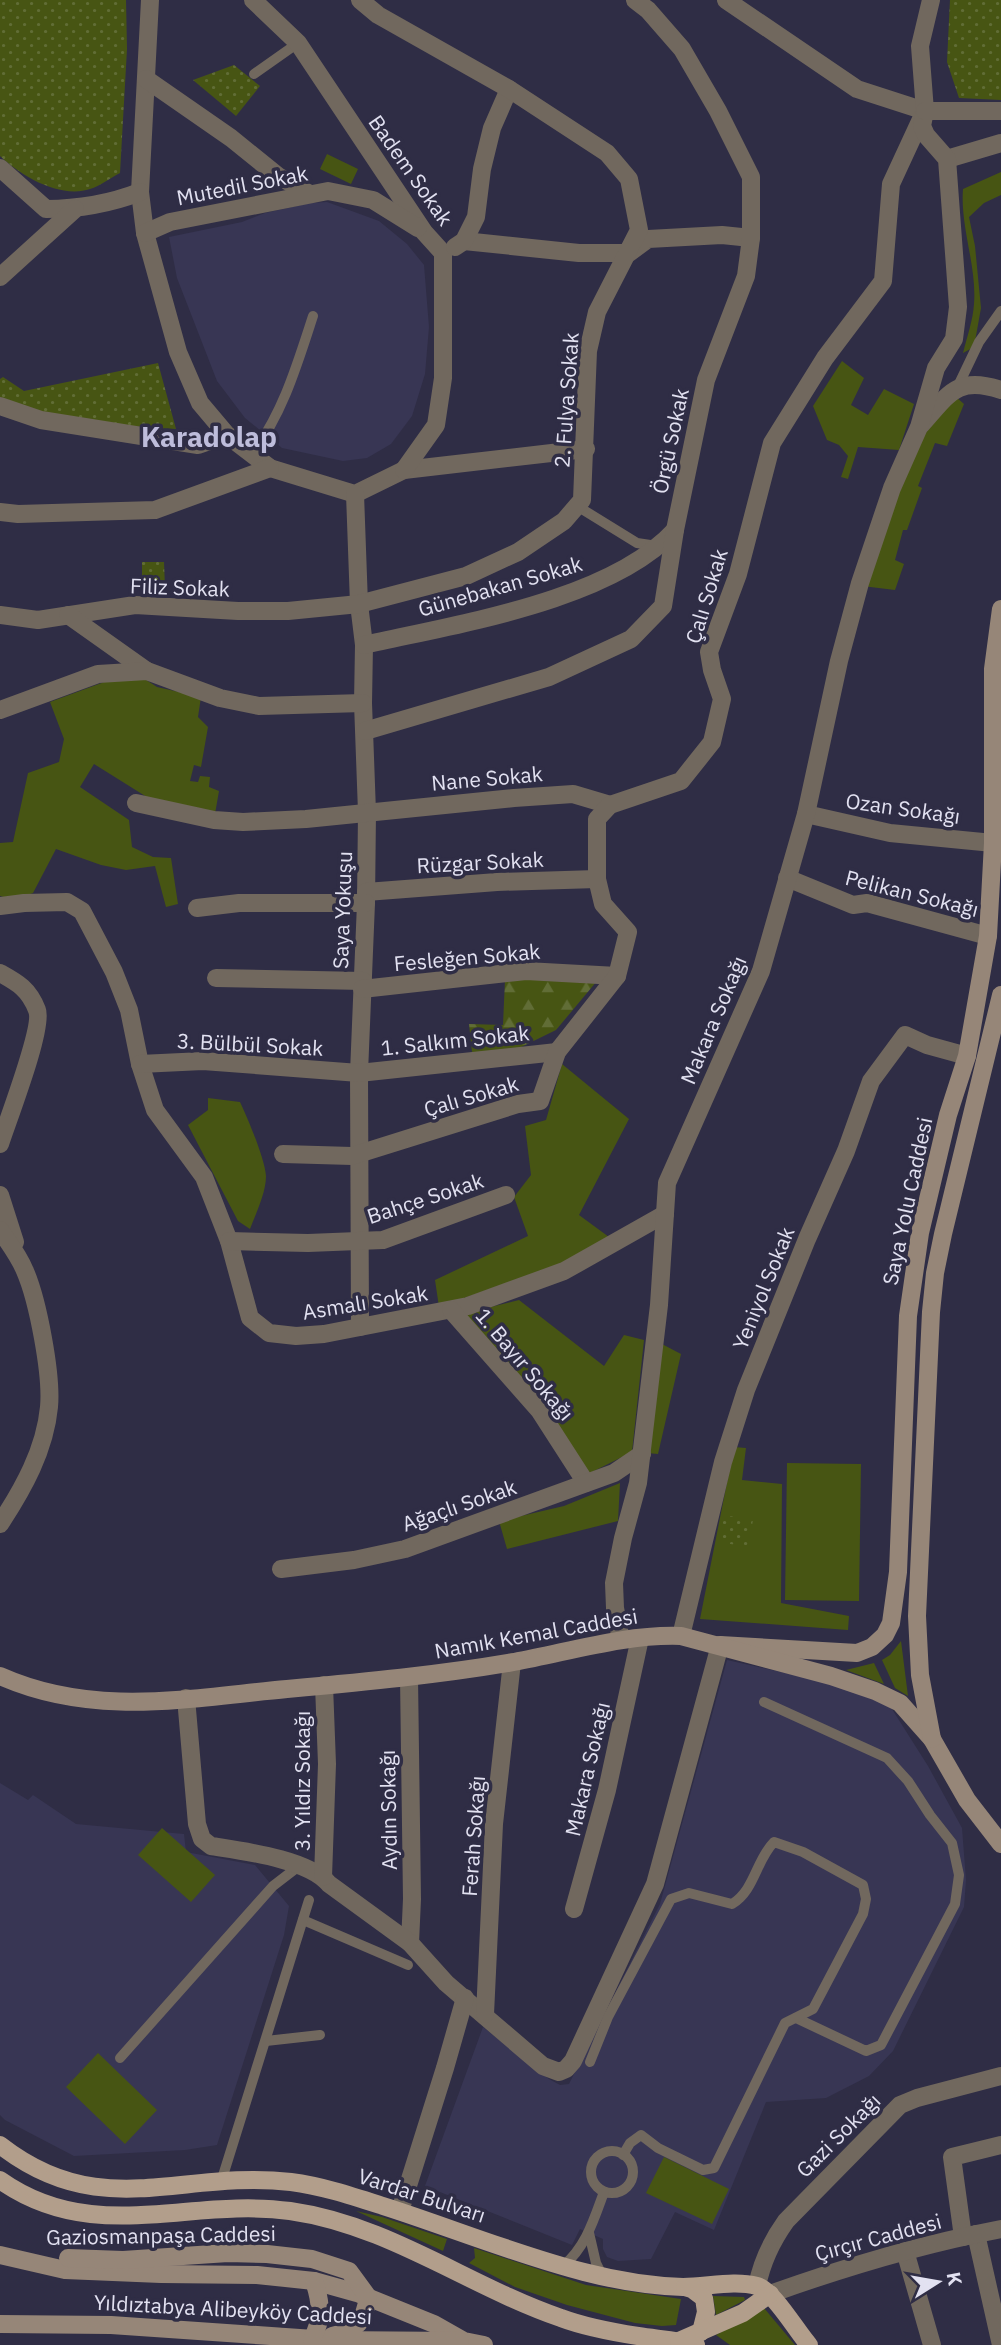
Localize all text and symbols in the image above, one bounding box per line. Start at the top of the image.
street label: Badem Sokak [362,109,460,231]
street label: Mutedil Sokak [174,159,310,211]
street label: 2. Fulya Sokak [547,331,585,469]
street label: Örgü Sokak [645,386,695,496]
district label: Karadolap [141,418,277,455]
street label: Çalı Sokak [678,545,734,647]
street label: Günebakan Sokak [415,549,585,623]
street label: Filiz Sokak [130,571,230,603]
street label: Nane Sokak [430,759,544,797]
street label: Ozan Sokağı [844,786,962,830]
street label: Rüzgar Sokak [416,845,544,879]
street label: Saya Yokuşu [326,851,358,969]
street label: Pelikan Sokağı [842,863,982,923]
street label: Fesleğen Sokak [393,937,541,977]
street label: Makara Sokağı [673,952,753,1088]
street label: 1. Salkım Sokak [379,1018,531,1062]
street label: 3. Bülbül Sokak [176,1026,324,1062]
street label: Çalı Sokak [420,1069,522,1123]
street label: Saya Yolu Caddesi [876,1114,938,1288]
street label: Bahçe Sokak [363,1166,487,1230]
street label: Yeniyol Sokak [726,1222,800,1354]
street label: Asmalı Sokak [300,1278,430,1326]
street label: 1. Bayır Sokağı [470,1302,580,1426]
street label: Ağaçlı Sokak [398,1472,520,1538]
street label: Namık Kemal Caddesi [432,1601,640,1665]
street label: Makara Sokağı [558,1699,616,1839]
street label: 3. Yıldız Sokağı [288,1711,316,1851]
street label: Aydın Sokağı [373,1750,403,1870]
street label: Ferah Sokağı [455,1775,491,1897]
street label: Gazi Sokağı [790,2087,886,2183]
street label: Vardar Bulvarı [355,2161,489,2229]
street label: Çırçır Caddesi [812,2207,944,2267]
street label: Gaziosmanpaşa Caddesi [46,2219,276,2251]
north arrow [903,2247,973,2317]
text: K [942,2270,968,2288]
street label: Yıldıztabya Alibeyköy Caddesi [93,2288,373,2330]

